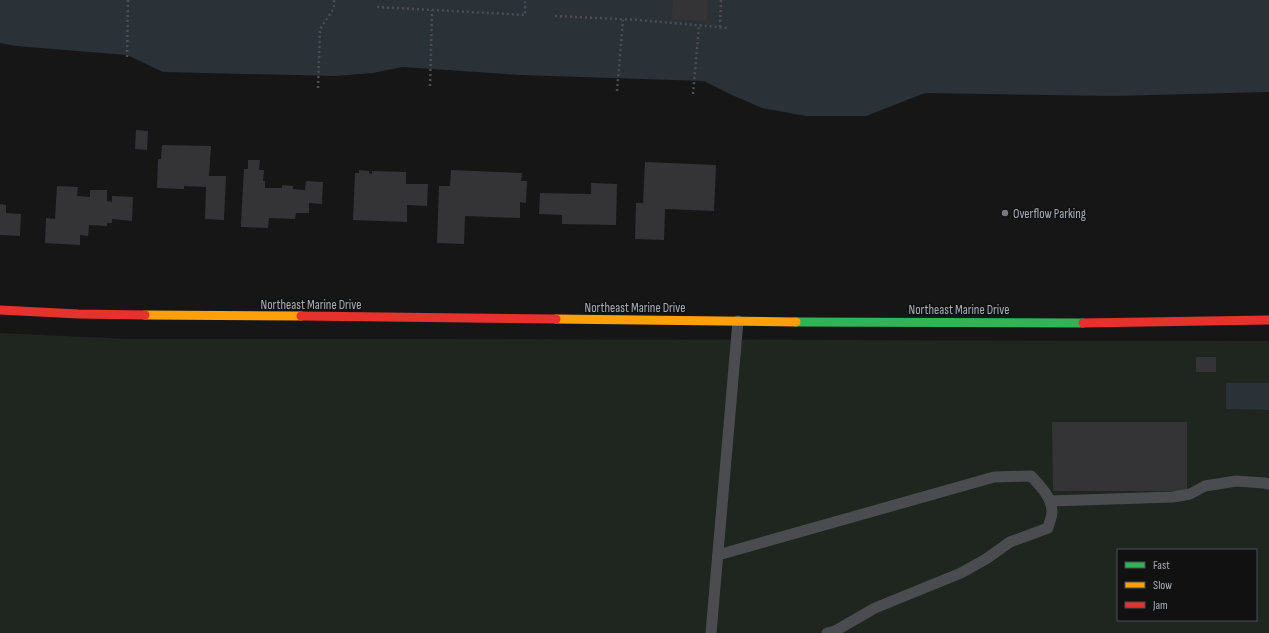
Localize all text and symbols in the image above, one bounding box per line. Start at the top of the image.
place label: Overflow Parking [1013,206,1086,222]
marker: Overflow Parking [1000,208,1010,218]
street label: Northeast Marine Drive [261,297,361,313]
street label: Northeast Marine Drive [585,300,685,316]
street label: Northeast Marine Drive [909,302,1009,318]
legend [1117,549,1257,621]
text: Fast [1153,558,1170,573]
text: Slow [1153,578,1172,593]
text: Jam [1152,598,1168,613]

